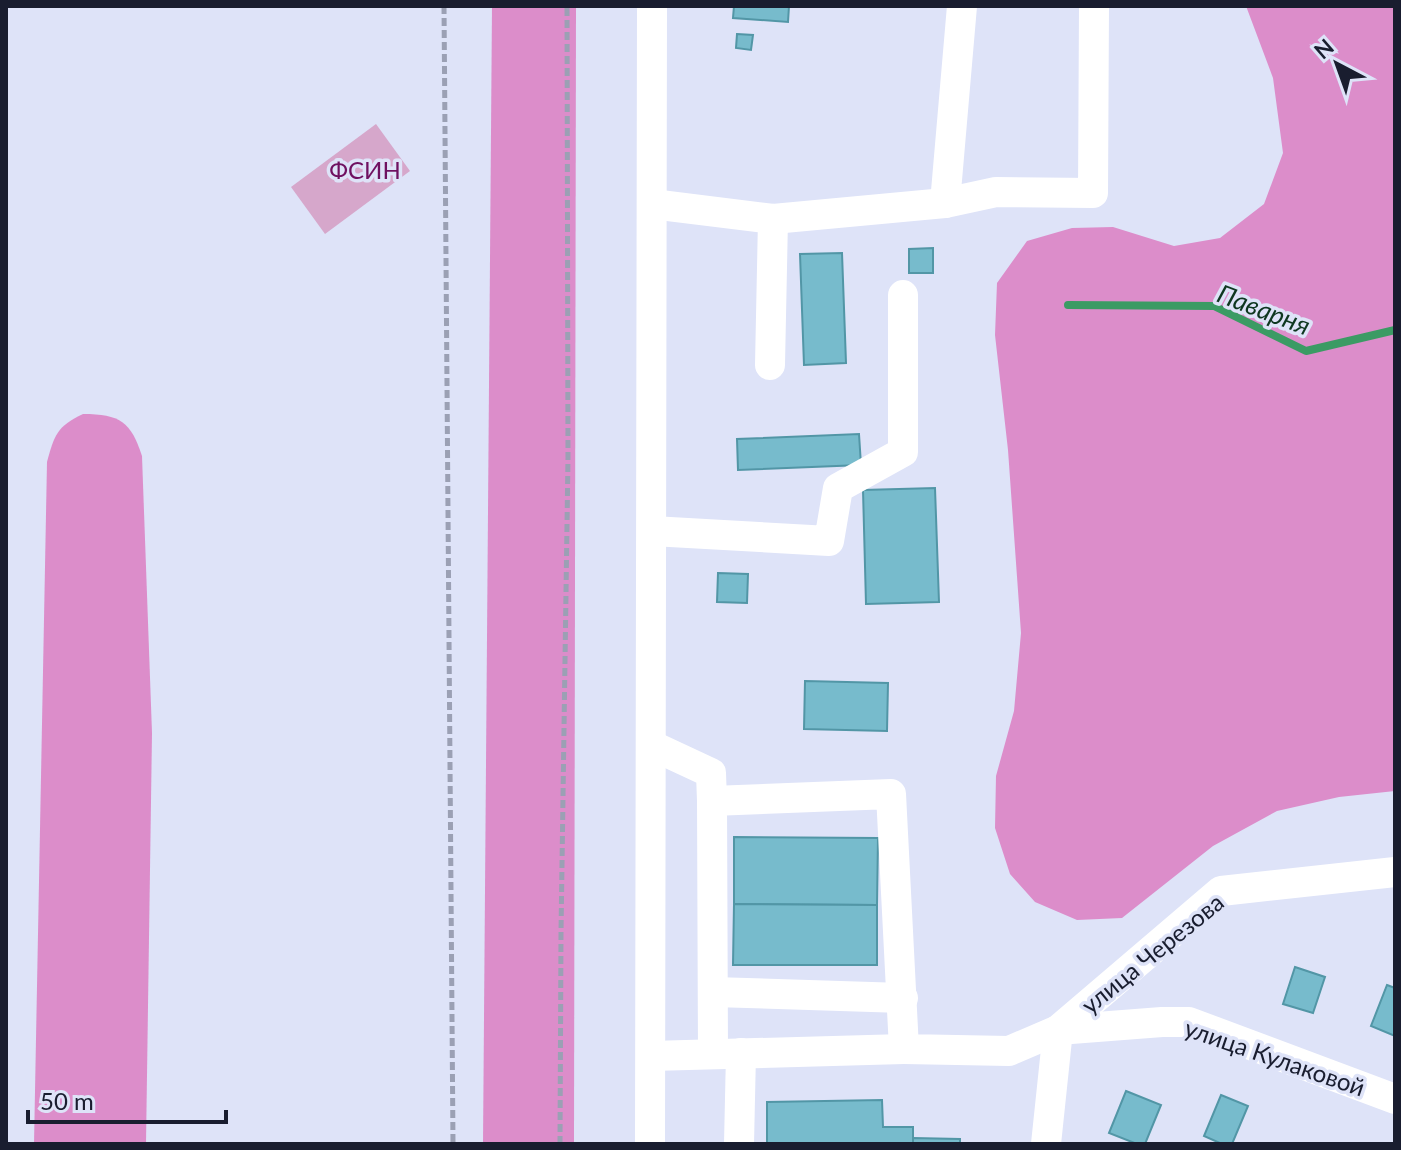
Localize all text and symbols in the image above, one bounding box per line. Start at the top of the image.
north arrow [1297,24,1377,104]
text: N [1308,33,1339,64]
park label: ФСИН [329,155,401,184]
water label: Паварня [1213,277,1315,341]
street label: улица Черезова [1075,887,1229,1019]
street label: улица Кулаковой [1181,1013,1369,1101]
scale bar [28,1074,226,1124]
text: 50 m [40,1086,94,1115]

